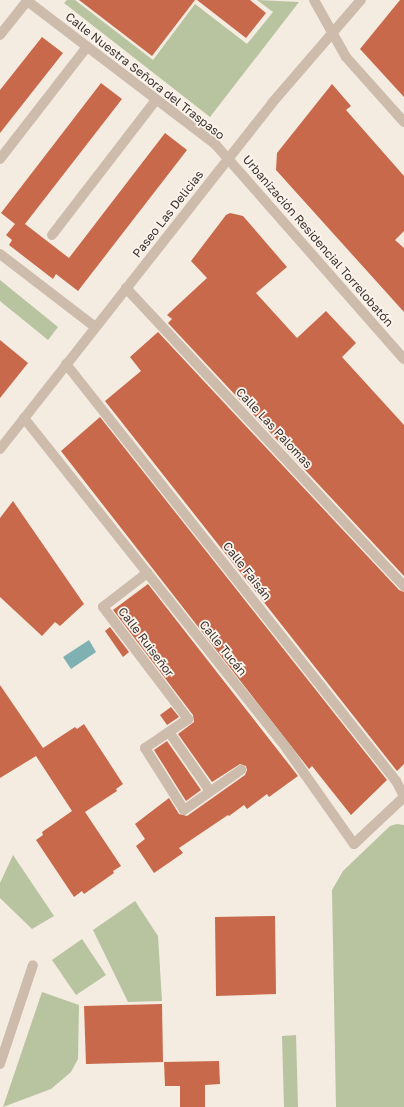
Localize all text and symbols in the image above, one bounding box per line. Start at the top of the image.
street label: Calle Nuestra Señora del Traspaso [63,9,227,143]
street label: Urbanización Residencial Torrelobatón [240,152,396,330]
street label: Paseo Las Delicias [130,168,206,260]
street label: Calle Las Palomas [233,385,315,471]
street label: Calle Faisán [220,539,274,603]
street label: Calle Ruiseñor [115,604,177,680]
street label: Calle Tucán [196,618,250,678]

